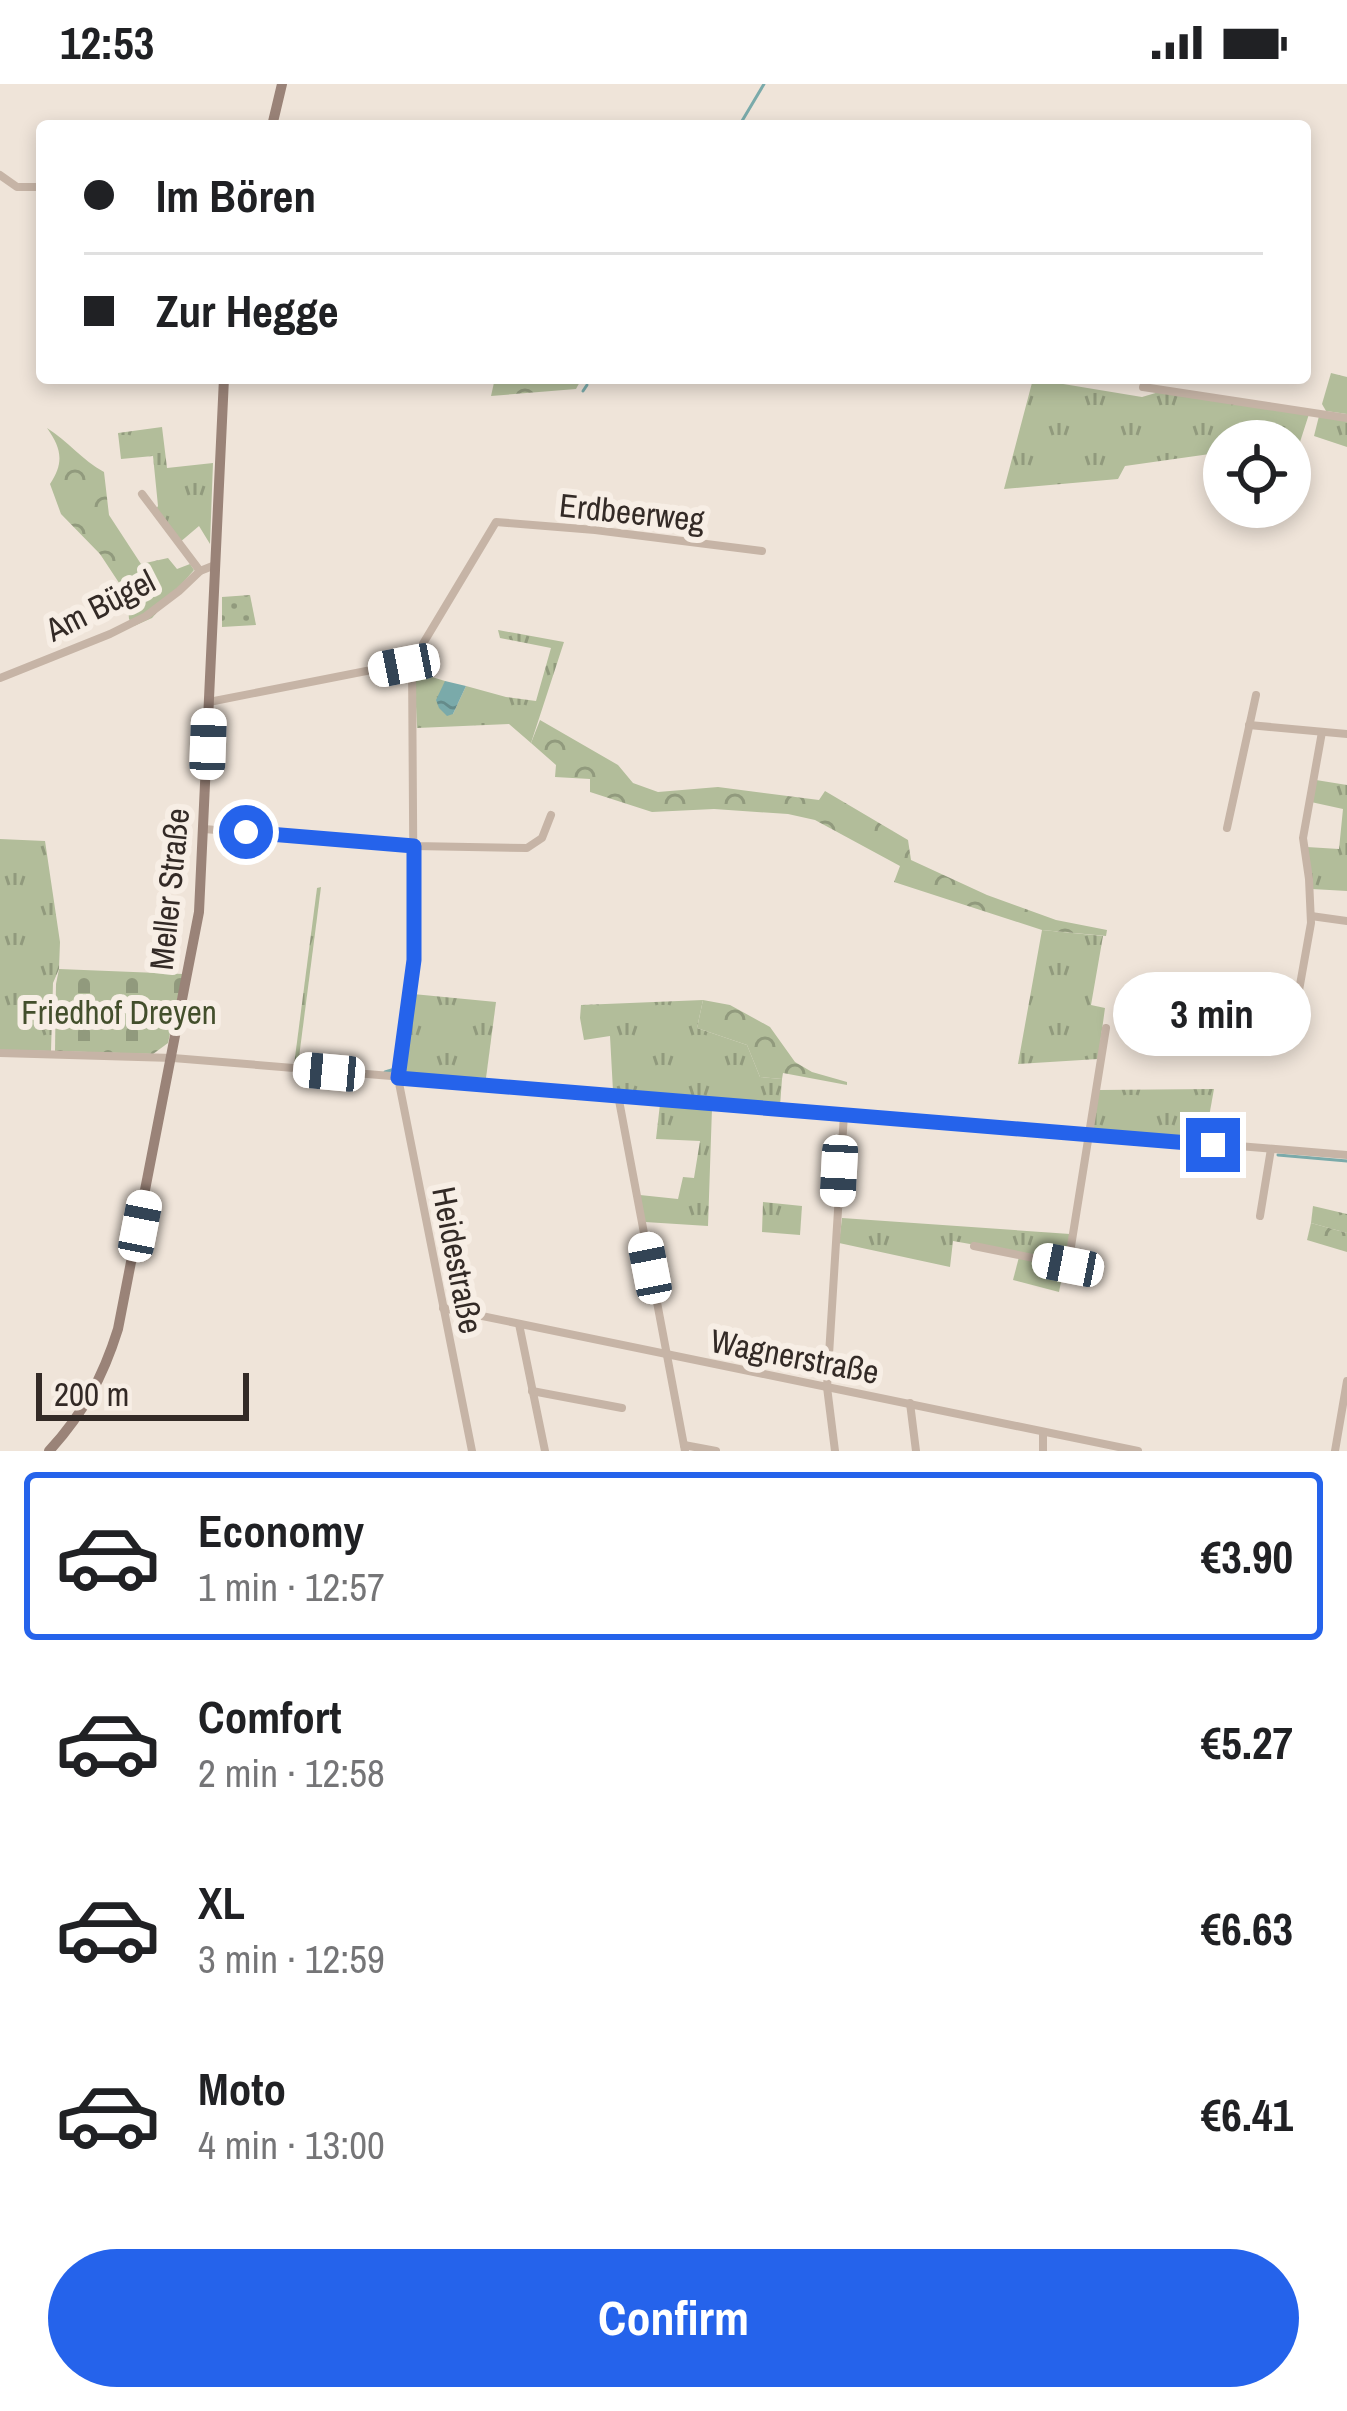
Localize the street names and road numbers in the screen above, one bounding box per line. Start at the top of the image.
street label: Erdbeerweg [557,482,707,542]
street label: Am Bügel [37,559,162,652]
street label: Meller Straße [139,806,199,972]
street label: Heidestraße [422,1183,494,1337]
street label: Wagnerstraße [707,1318,883,1394]

